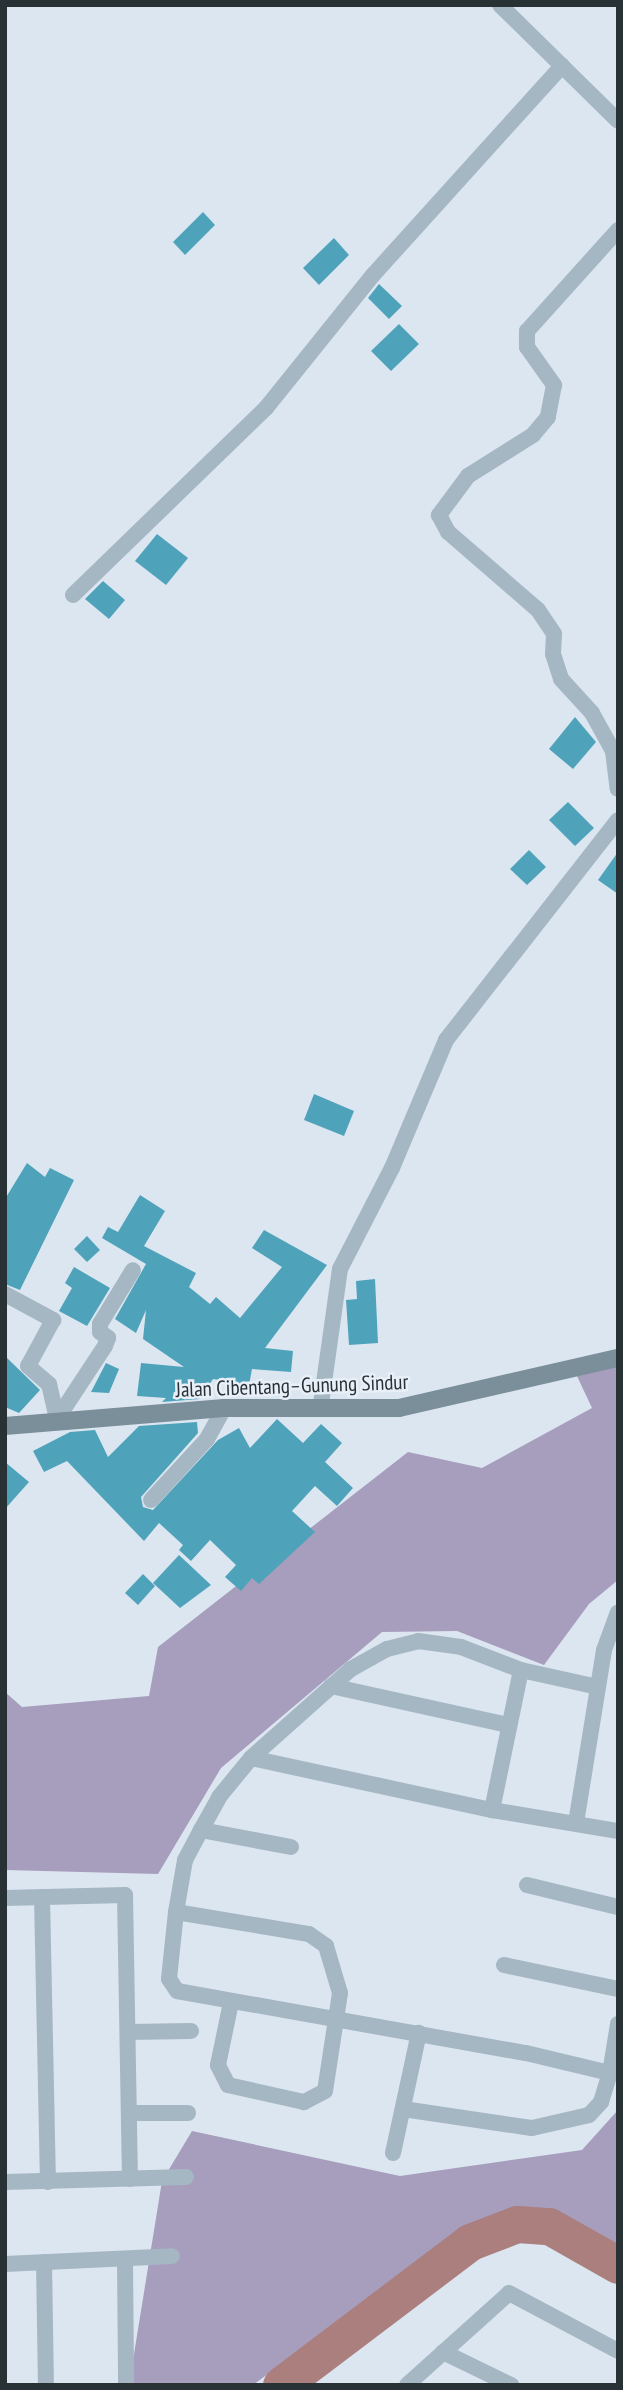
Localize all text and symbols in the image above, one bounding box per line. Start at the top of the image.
street label: Jalan Cibentang–Gunung Sindur [175,1369,409,1403]

